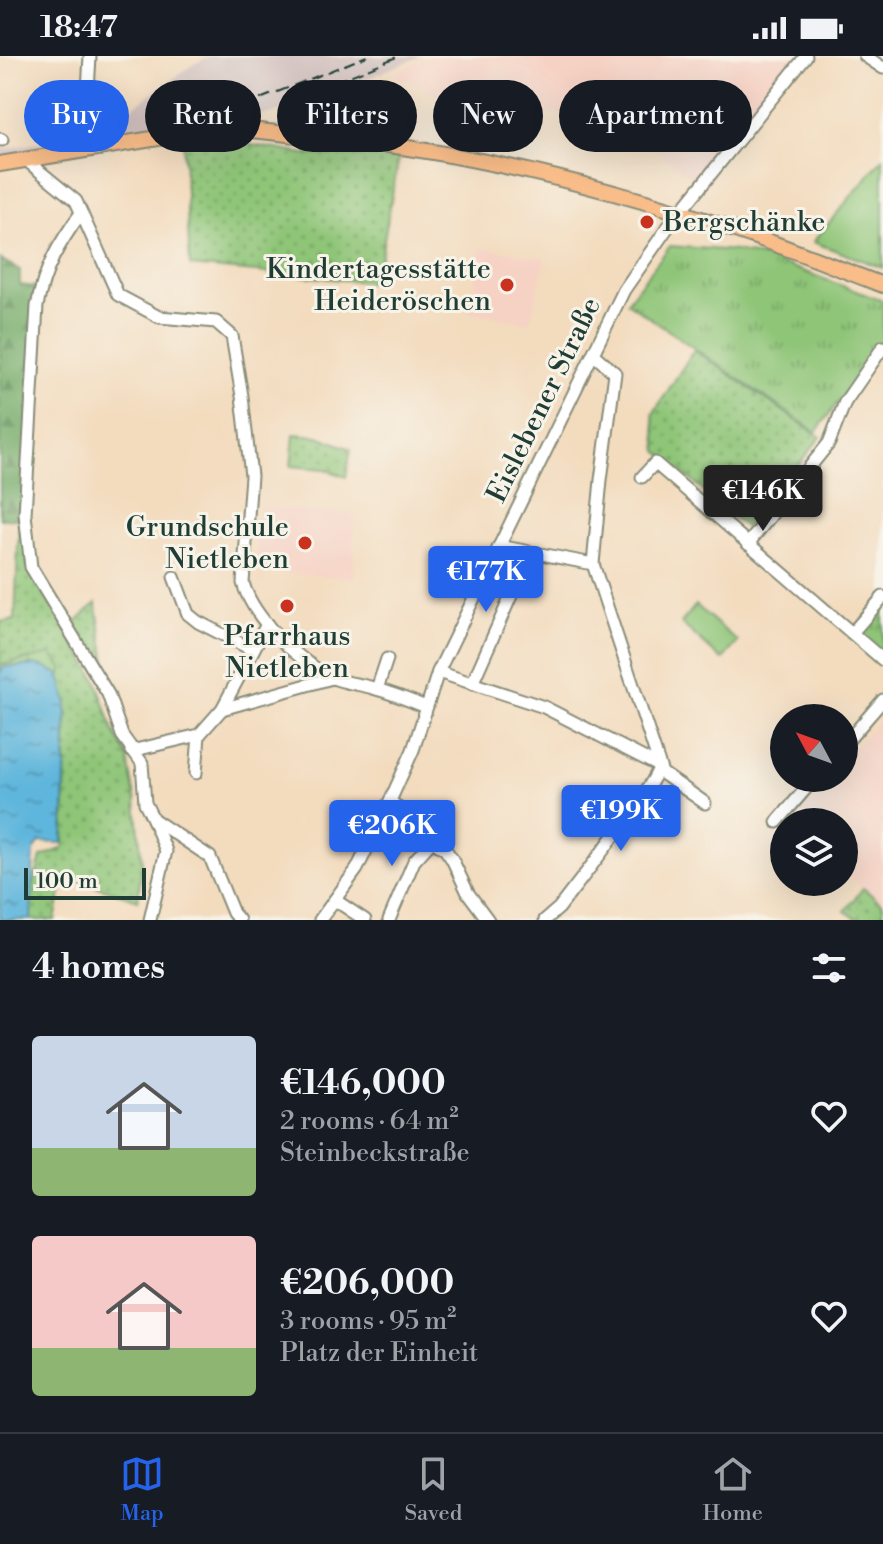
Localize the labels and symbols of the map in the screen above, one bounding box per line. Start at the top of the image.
place label: Bergschänke [662,205,825,240]
marker: Bergschänke [638,213,656,231]
place label: Kindertagesstätte Heideröschen [266,252,491,319]
marker: Kindertagesstätte Heideröschen [498,276,516,294]
street label: Eislebener Straße [479,292,609,508]
pin: €146K [707,465,819,533]
place label: Grundschule Nietleben [126,510,289,577]
marker: Grundschule Nietleben [296,534,314,552]
pin: €177K [430,546,542,614]
marker: Pfarrhaus Nietleben [278,597,296,615]
place label: Pfarrhaus Nietleben [224,619,350,686]
north arrow [770,704,858,792]
pin: €199K [565,785,677,853]
pin: €206K [336,800,448,868]
scale bar [24,864,146,900]

